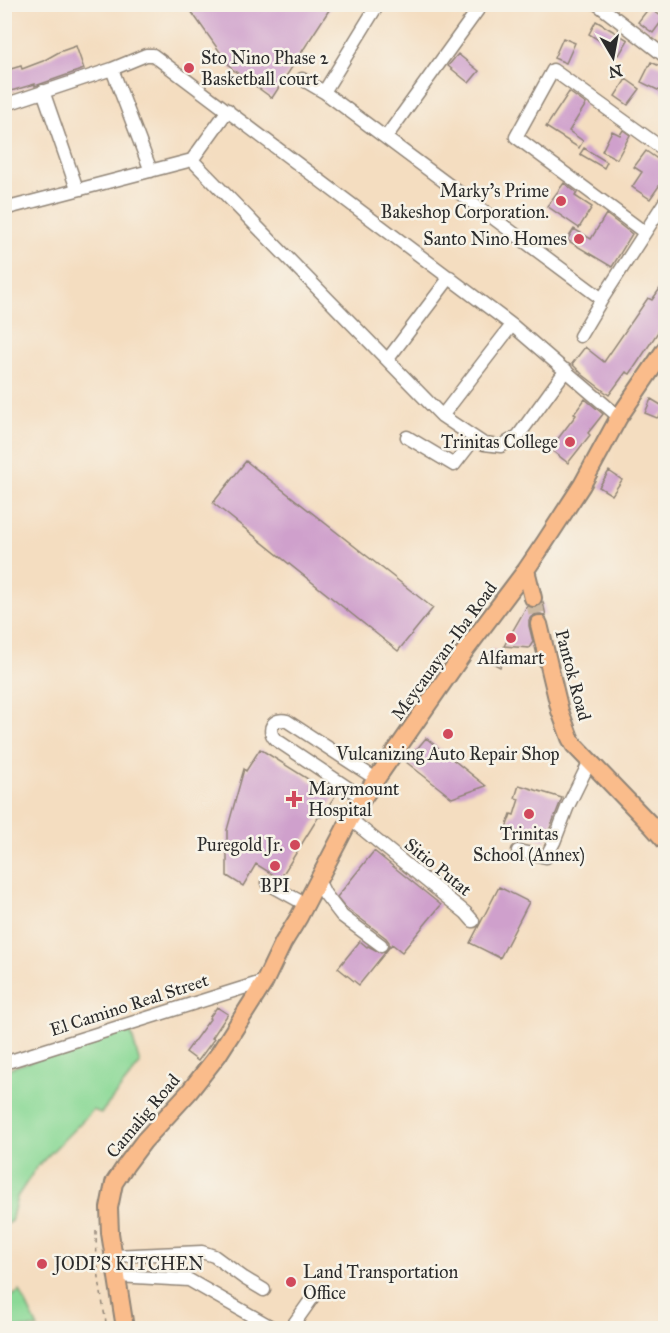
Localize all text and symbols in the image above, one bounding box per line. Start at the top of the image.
north arrow [583,27,643,87]
place label: Sto Nino Phase 2 Basketball court [201,47,329,90]
marker: Sto Nino Phase 2 Basketball court [182,61,196,75]
text: N [607,61,624,82]
place label: Marky's Prime Bakeshop Corporation. [381,180,549,223]
marker: Marky's Prime Bakeshop Corporation. [554,194,568,208]
place label: Santo Nino Homes [423,228,567,250]
marker: Santo Nino Homes [572,232,586,246]
place label: Trinitas College [441,431,558,454]
marker: Trinitas College [563,435,577,449]
street label: Meycauayan-Iba Road [386,578,502,724]
street label: Pantok Road [550,627,596,723]
marker: Alfamart [504,631,518,645]
place label: Alfamart [477,647,545,669]
marker: Vulcanizing Auto Repair Shop [441,727,455,741]
place label: Vulcanizing Auto Repair Shop [335,743,560,766]
place label: Marymount Hospital [308,778,400,821]
marker: Marymount Hospital [285,790,303,808]
marker: Trinitas School (Annex) [522,807,536,821]
place label: Trinitas School (Annex) [473,823,585,867]
street label: Sitio Putat [400,833,476,901]
place label: Puregold Jr. [197,834,283,857]
marker: Puregold Jr. [288,838,302,852]
marker: BPI [268,859,282,873]
place label: BPI [260,875,290,897]
street label: El Camino Real Street [47,969,212,1041]
street label: Camalig Road [101,1069,185,1163]
place label: JODI'S KITCHEN [52,1253,204,1276]
marker: JODI'S KITCHEN [35,1257,49,1271]
place label: Land Transportation Office [303,1261,458,1304]
marker: Land Transportation Office [284,1275,298,1289]

